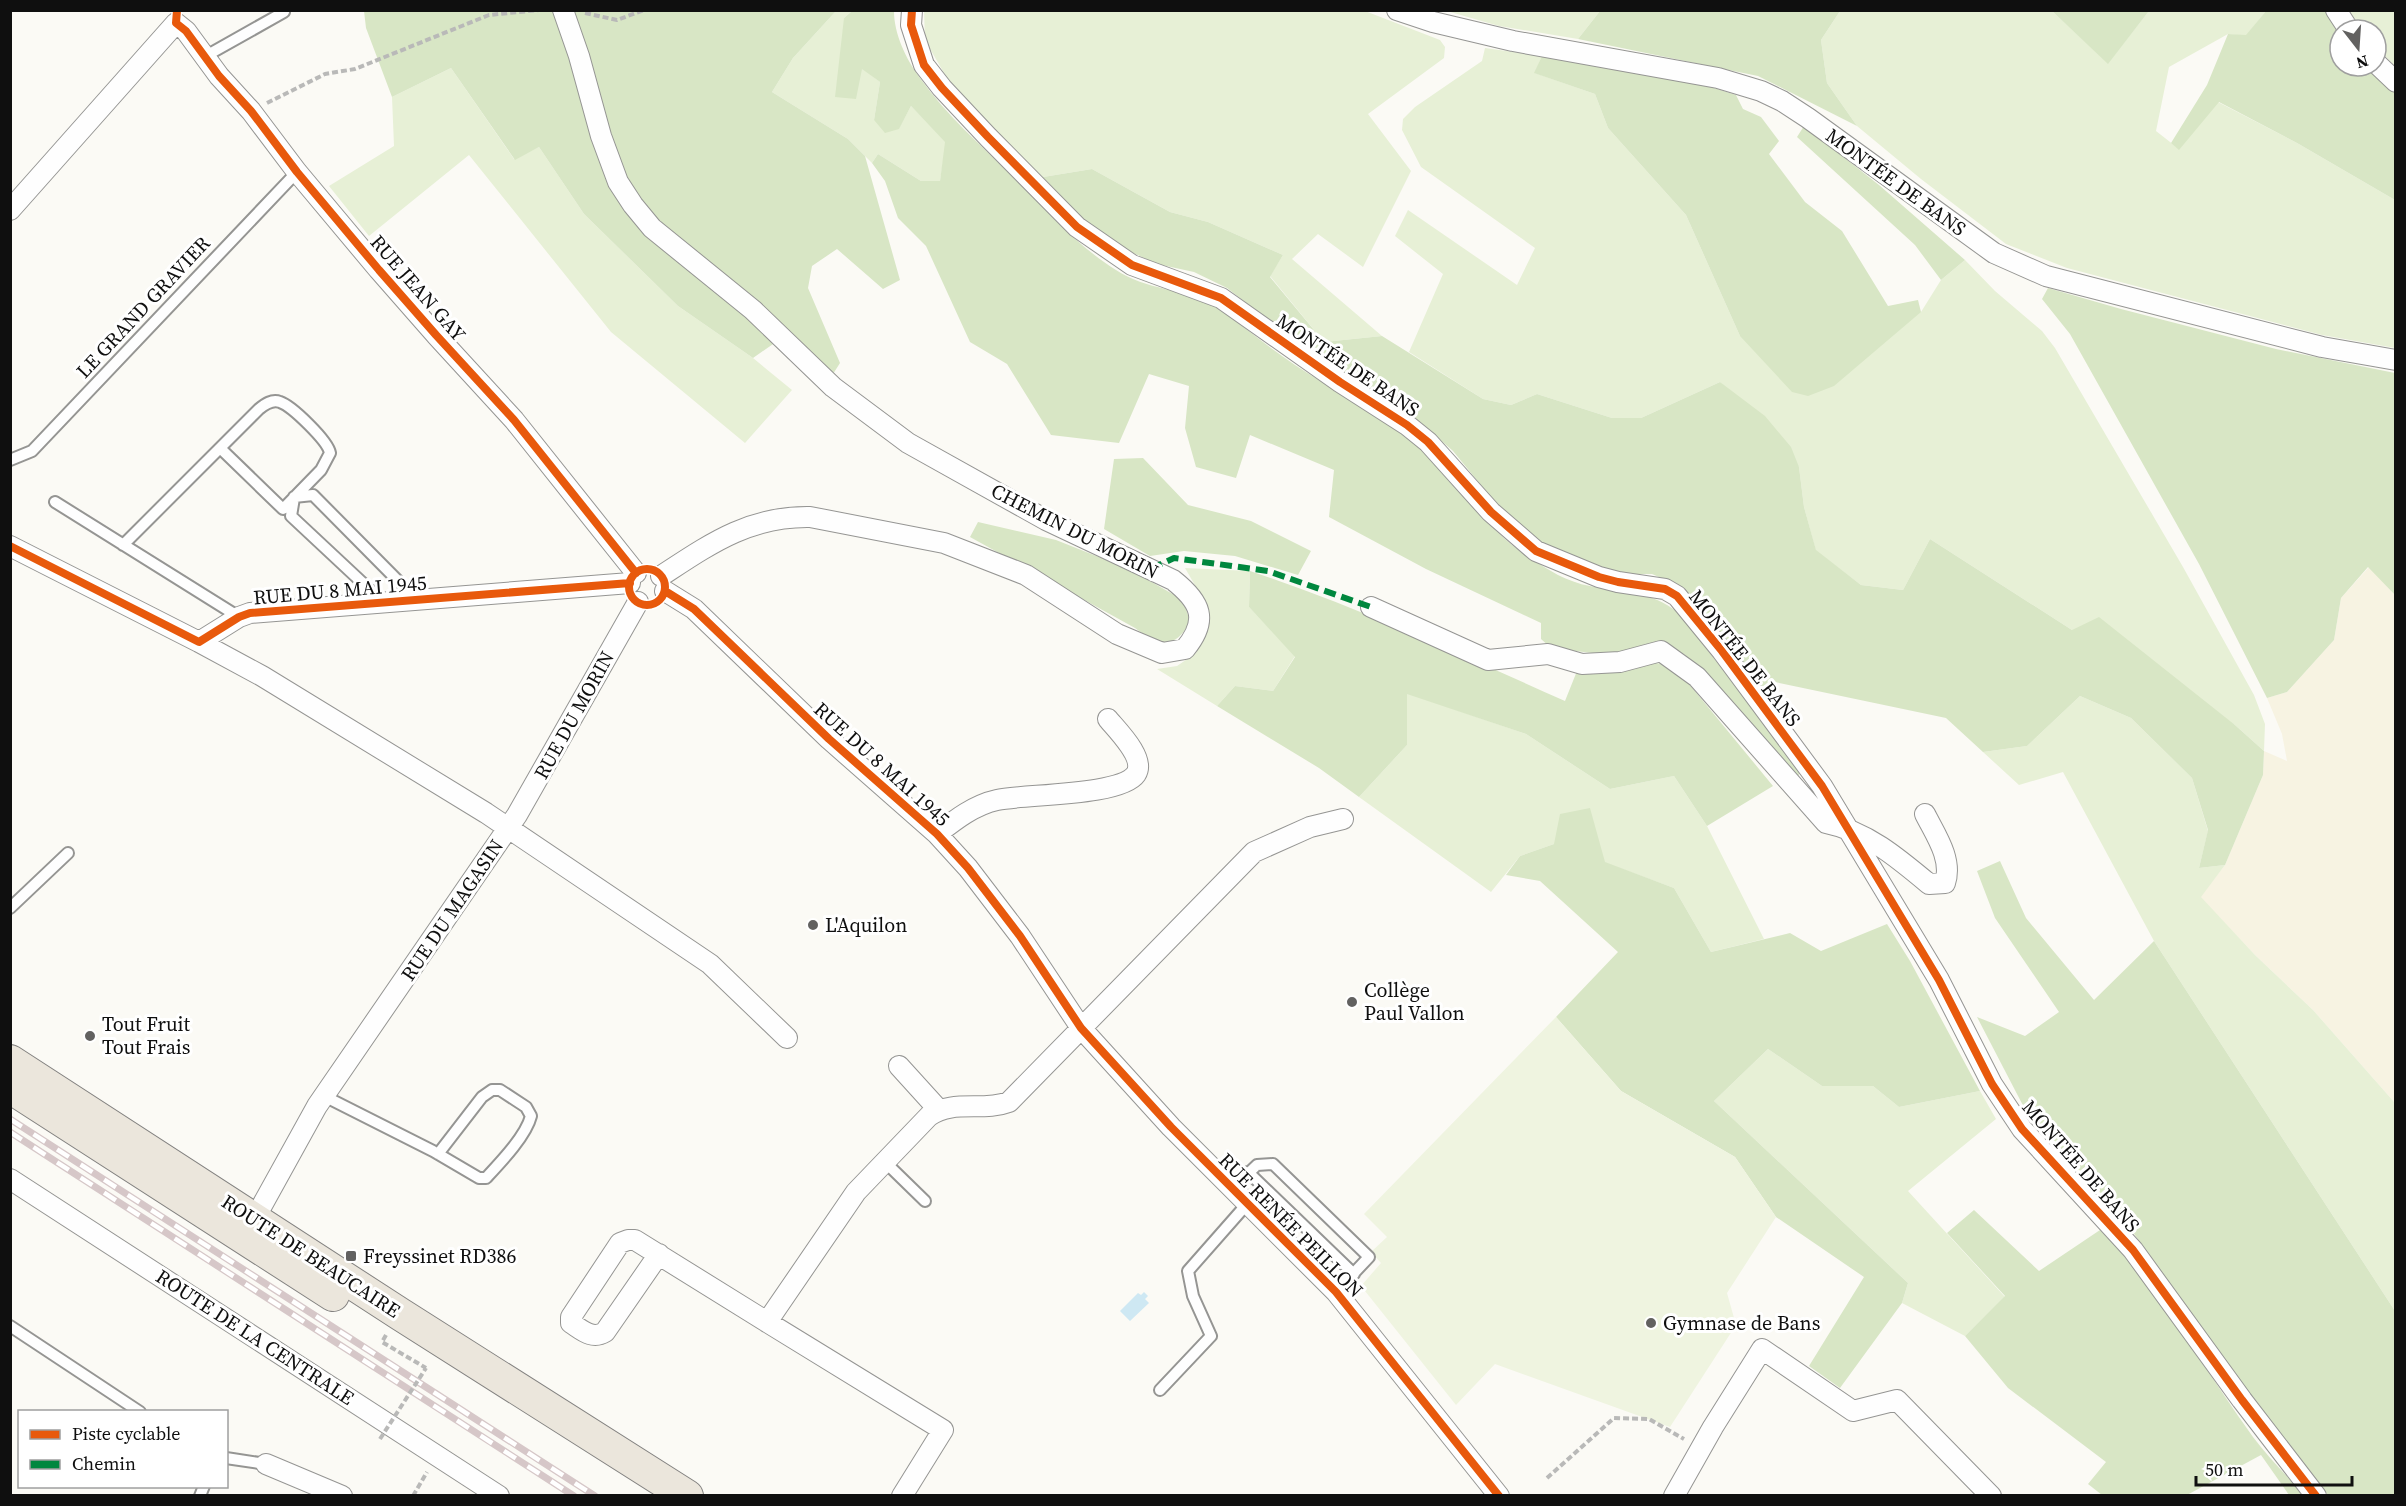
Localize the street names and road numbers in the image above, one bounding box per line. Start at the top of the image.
street label: MONTÉE DE BANS [1820,122,1972,242]
street label: RUE JEAN GAY [364,229,472,348]
street label: LE GRAND GRAVIER [70,230,216,384]
street label: MONTÉE DE BANS [1271,307,1425,423]
street label: CHEMIN DU MORIN [986,477,1164,585]
street label: RUE DU 8 MAI 1945 [252,568,428,612]
street label: MONTÉE DE BANS [1683,584,1807,732]
street label: RUE DU MORIN [527,646,621,784]
street label: RUE DU 8 MAI 1945 [808,695,956,833]
street label: RUE DU MAGASIN [394,833,510,987]
street label: MONTÉE DE BANS [2016,1094,2146,1238]
street label: RUE RENÉE PEILLON [1212,1146,1370,1304]
street label: ROUTE DE BEAUCAIRE [216,1188,406,1324]
street label: ROUTE DE LA CENTRALE [150,1262,360,1412]

